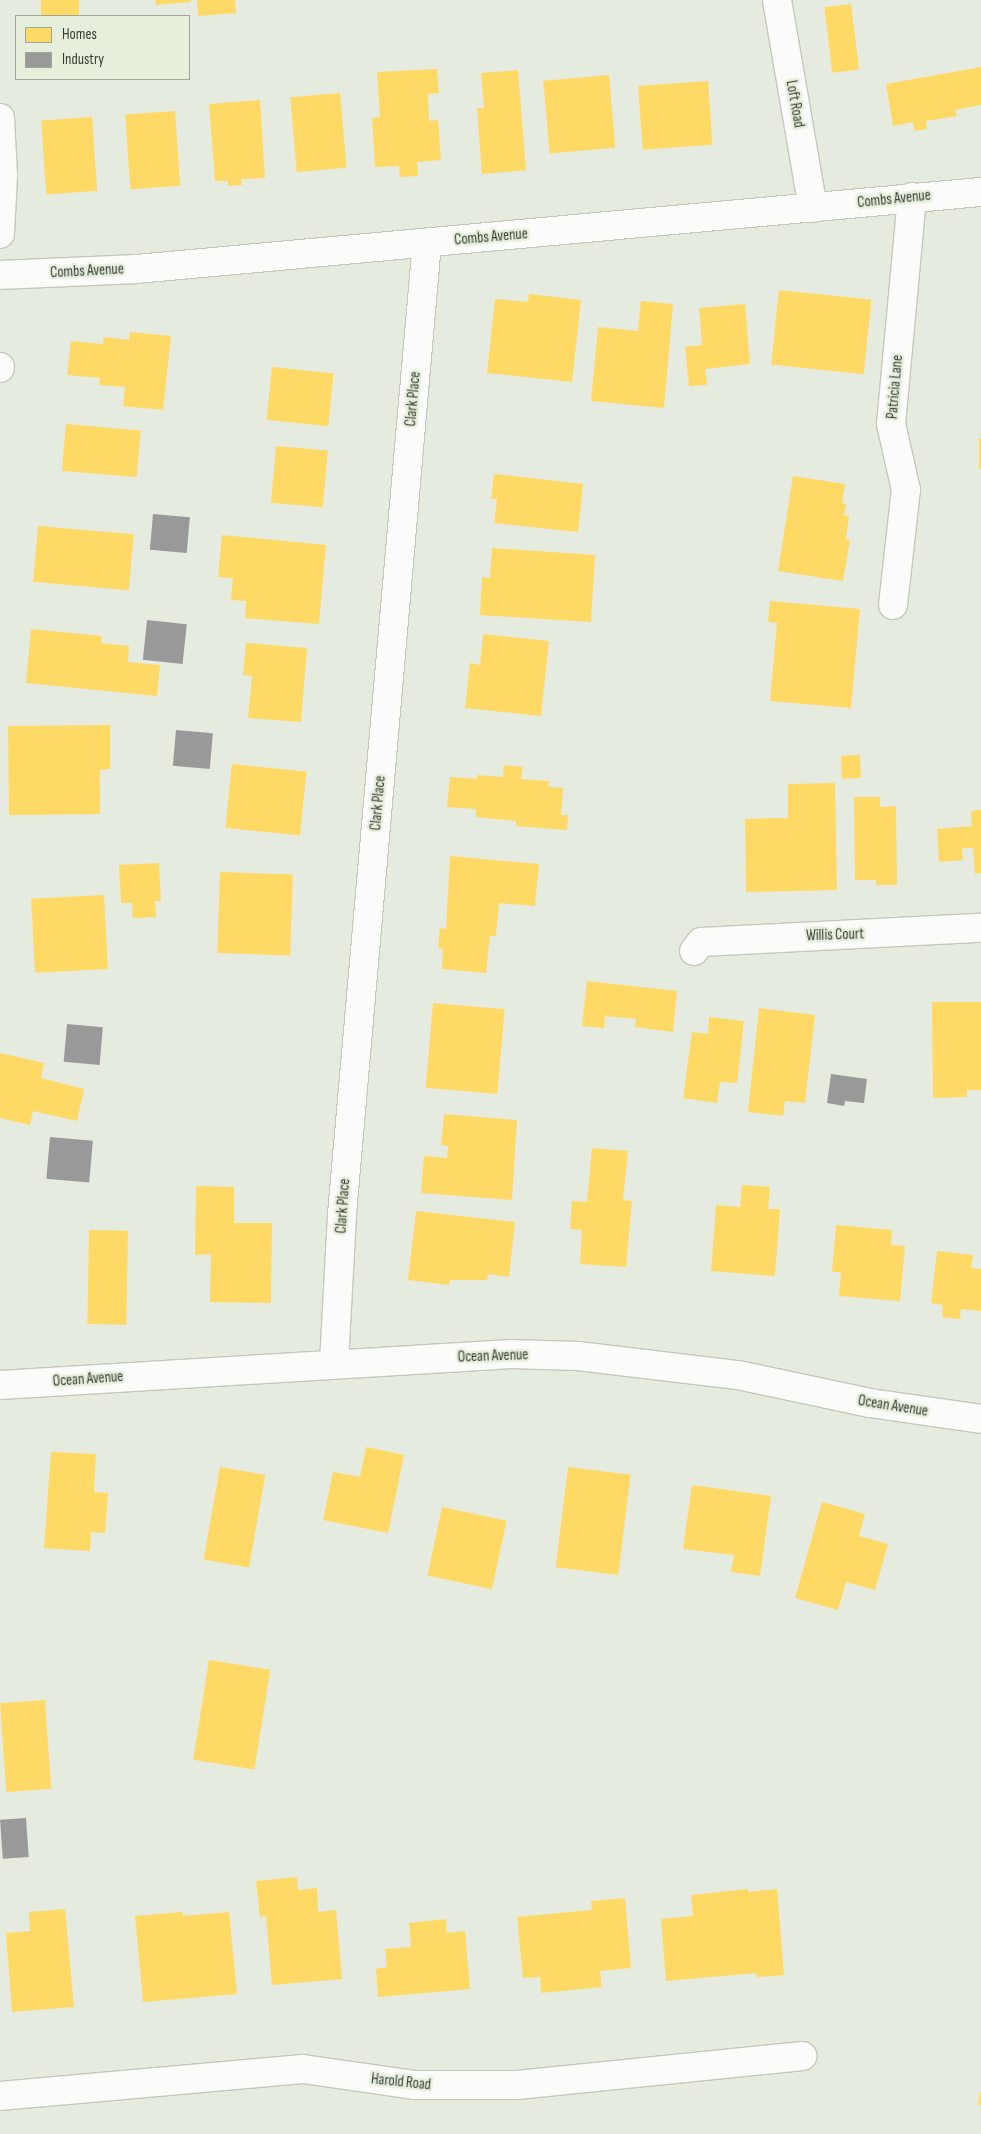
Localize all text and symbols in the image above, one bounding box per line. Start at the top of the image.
legend [15,15,190,80]
text: Homes [62,25,97,44]
text: Industry [62,50,104,69]
street label: Loft Road [782,79,808,129]
street label: Combs Avenue [856,186,932,212]
street label: Combs Avenue [454,225,528,249]
street label: Combs Avenue [50,260,124,282]
street label: Patricia Lane [883,354,907,420]
street label: Clark Place [402,371,424,427]
street label: Clark Place [367,775,389,831]
street label: Willis Court [806,925,864,945]
street label: Clark Place [332,1178,354,1234]
street label: Ocean Avenue [457,1346,529,1366]
street label: Ocean Avenue [52,1368,124,1390]
street label: Ocean Avenue [857,1392,929,1420]
street label: Harold Road [370,2070,432,2094]

